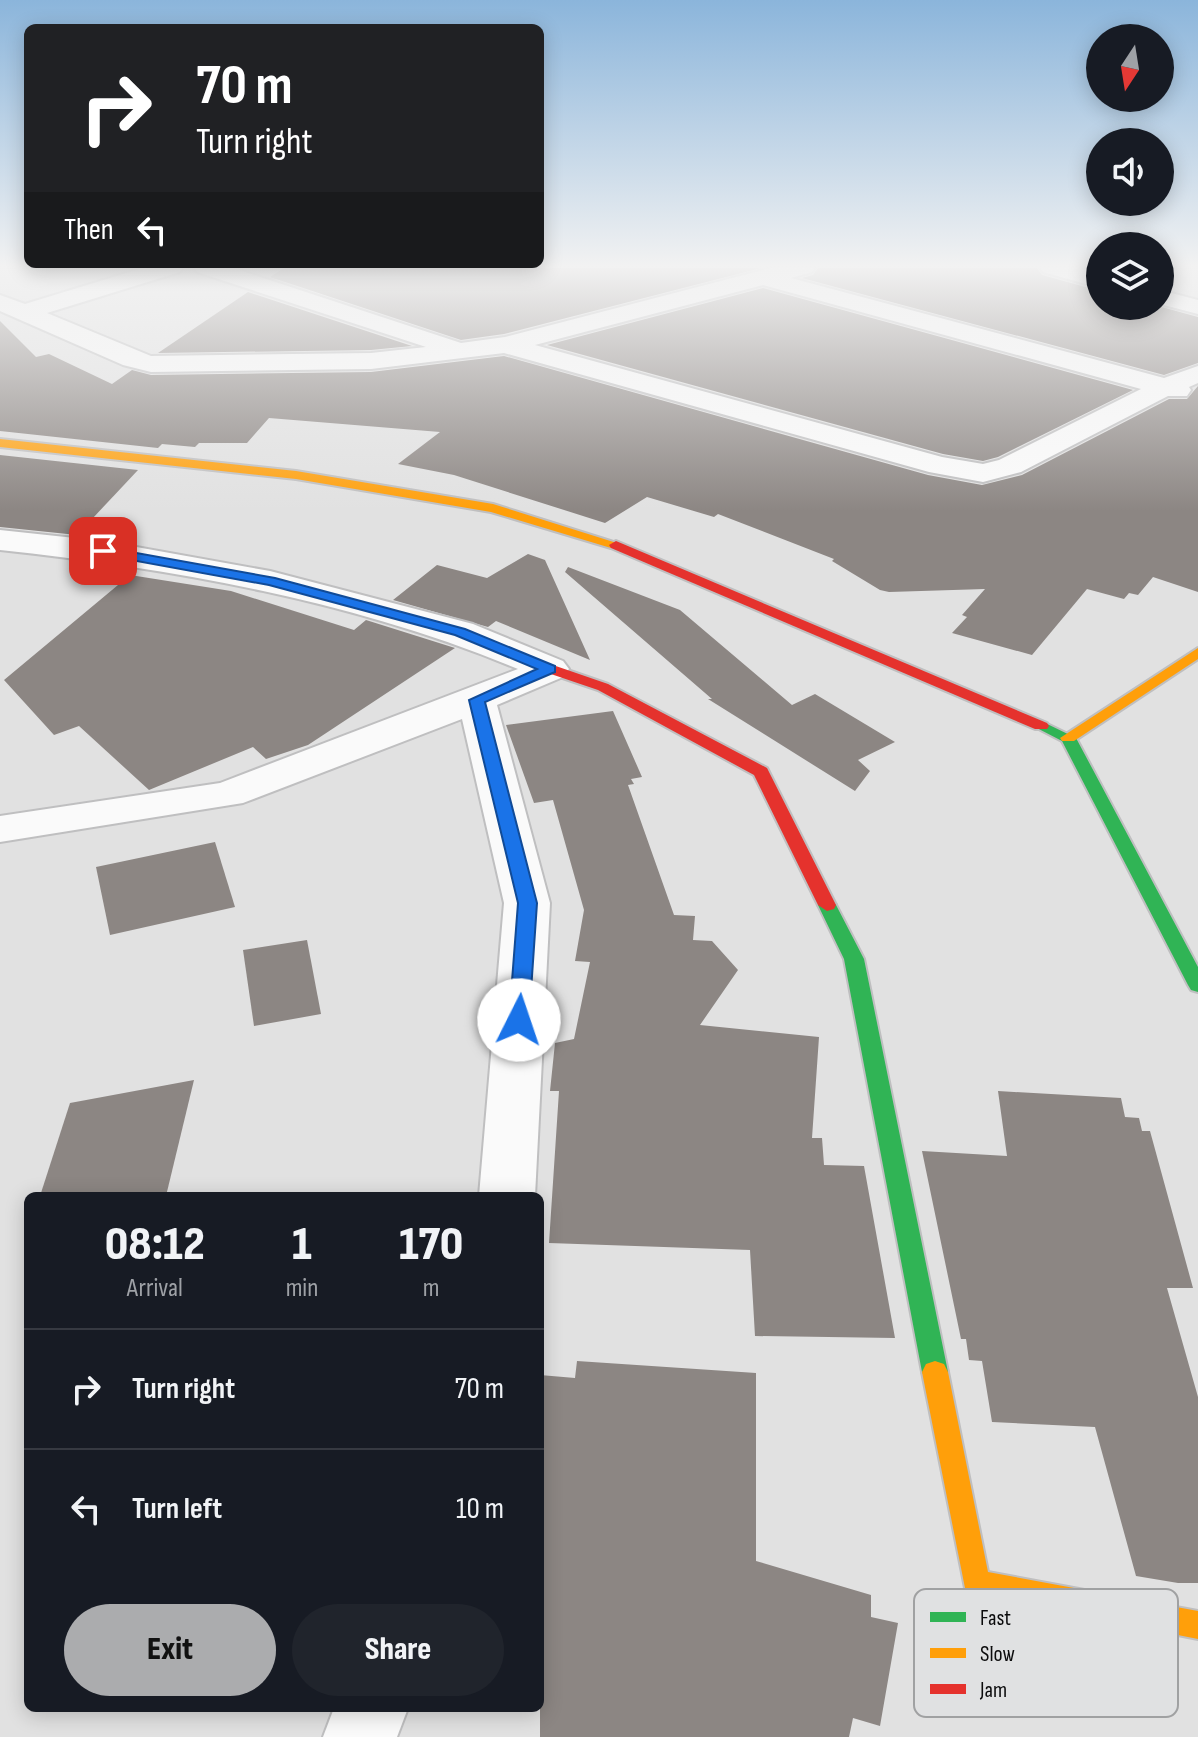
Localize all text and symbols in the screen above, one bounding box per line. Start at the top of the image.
north arrow [1086,24,1174,112]
map controls [1086,24,1174,320]
text: 70 m [196,53,293,120]
icon: right [64,56,168,160]
text: Turn right [196,121,313,164]
button: sound [1086,128,1174,216]
icon: left [130,208,174,252]
text: Then [64,212,114,248]
button: layers [1086,232,1174,320]
pin [69,517,137,585]
icon: arrive [81,529,125,573]
position arrow [477,978,561,1062]
text: 08:12 [105,1216,205,1273]
text: 1 [292,1216,312,1273]
text: 170 [399,1216,463,1273]
text: Arrival [127,1273,183,1304]
text: min [286,1273,318,1304]
text: m [423,1273,439,1304]
icon: right [64,1367,108,1411]
text: Turn right [132,1371,235,1407]
text: 70 m [455,1371,504,1407]
icon: left [64,1487,108,1531]
text: Turn left [132,1491,222,1527]
text: 10 m [456,1491,504,1527]
legend [914,1589,1178,1717]
button: Exit [64,1604,276,1696]
button: Share [292,1604,504,1696]
text: Fast [980,1605,1011,1632]
text: Slow [980,1641,1015,1668]
text: Jam [979,1677,1007,1704]

